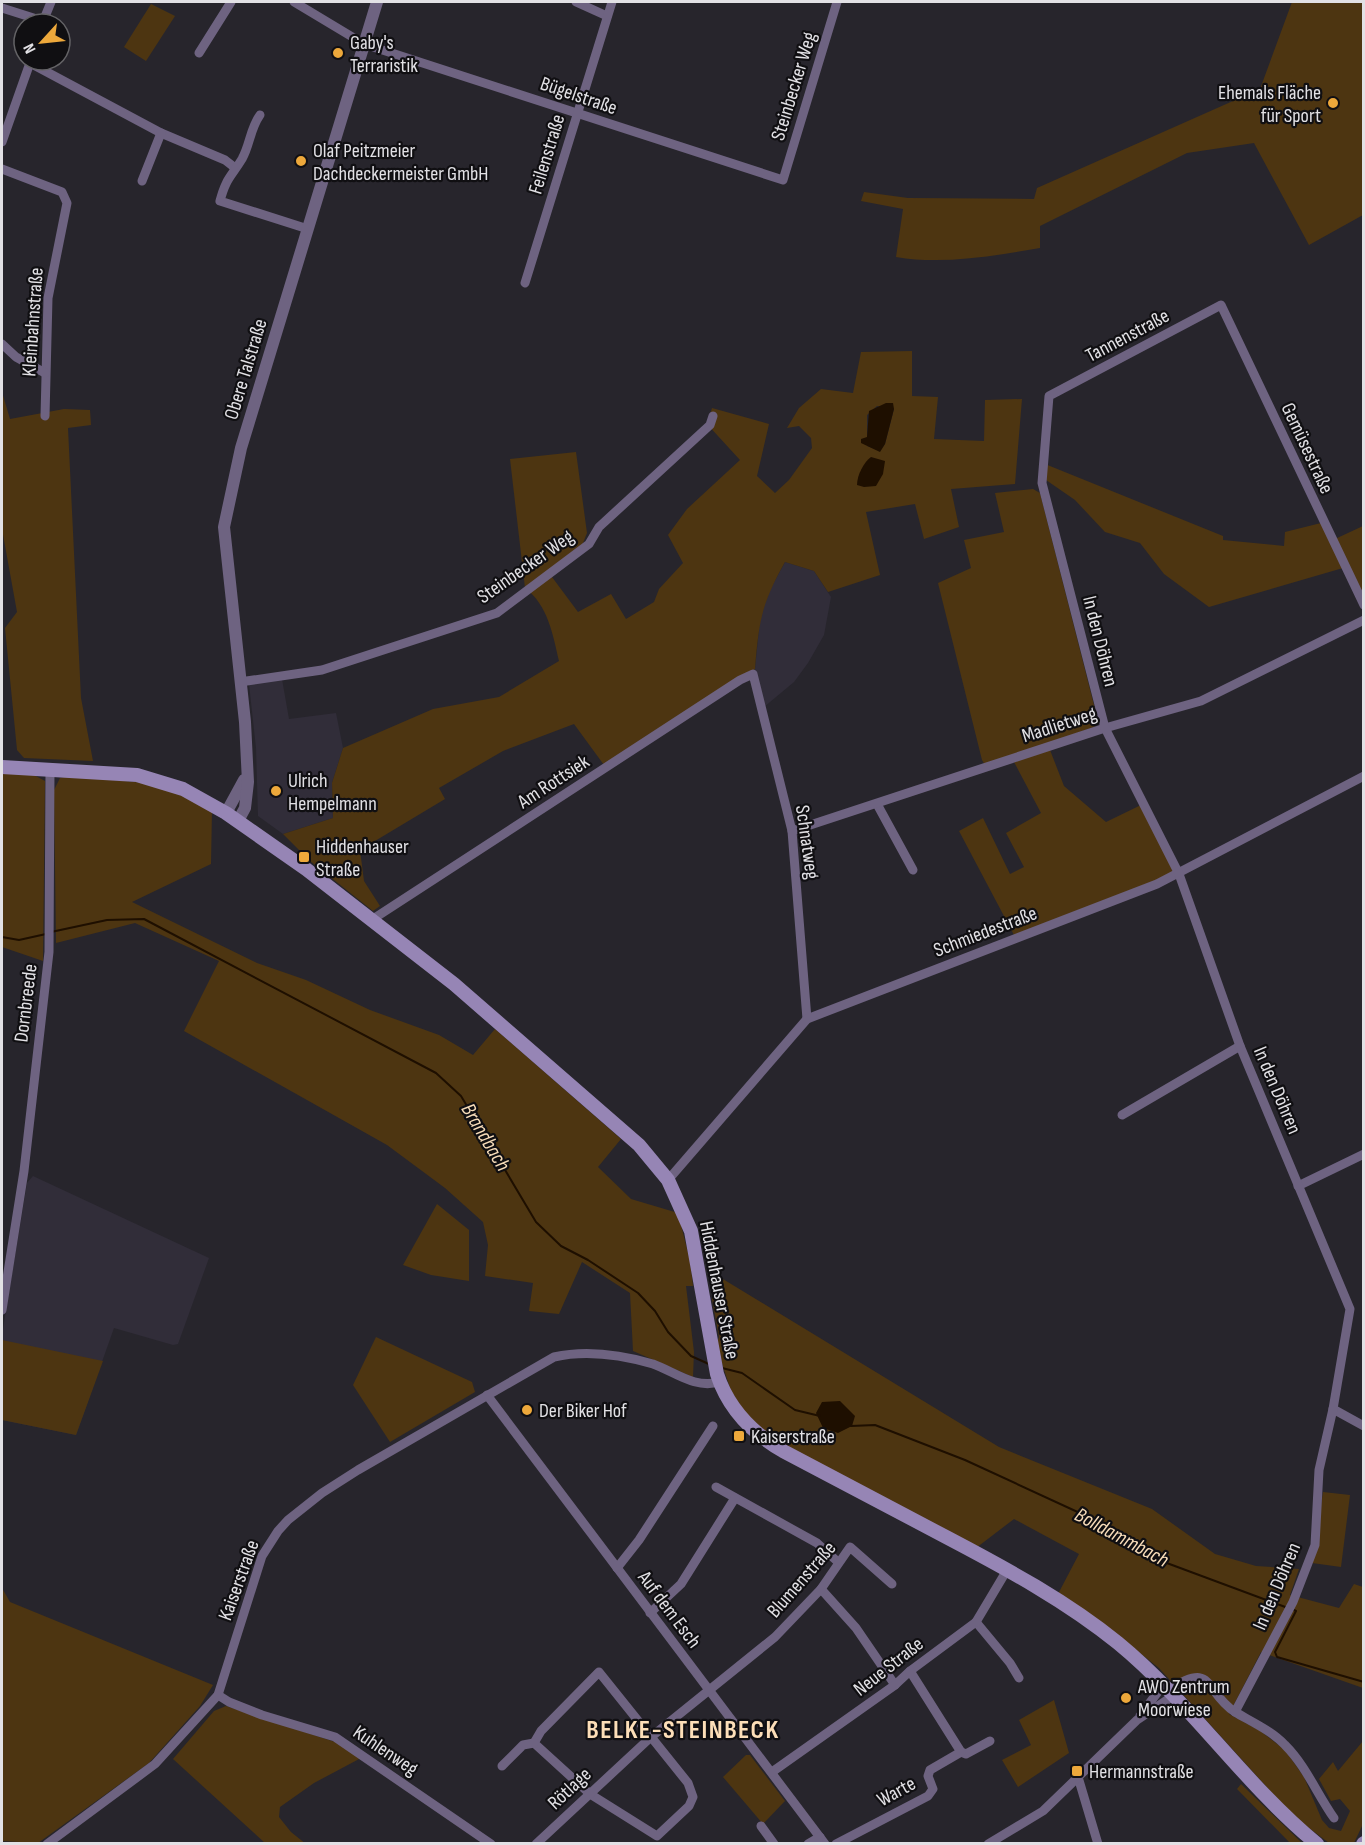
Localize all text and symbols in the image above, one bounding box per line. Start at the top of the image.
north arrow [12,12,72,72]
street label: Steinbecker Weg [766,29,822,143]
place label: Gaby's Terraristik [350,31,418,78]
text: N [20,40,40,56]
marker: Gaby's Terraristik [331,46,345,60]
street label: Bügelstraße [537,72,620,120]
place label: Ehemals Fläche für Sport [1218,81,1321,128]
marker: Ehemals Fläche für Sport [1326,96,1340,110]
street label: Feilenstraße [523,111,570,197]
place label: Olaf Peitzmeier Dachdeckermeister GmbH [313,139,488,186]
marker: Olaf Peitzmeier Dachdeckermeister GmbH [294,154,308,168]
street label: Kleinbahnstraße [17,267,49,377]
street label: Tannenstraße [1082,304,1173,368]
street label: Obere Talstraße [219,316,273,422]
street label: Gemüsestraße [1276,399,1339,498]
street label: Steinbecker Weg [473,525,578,609]
street label: In den Döhren [1077,593,1123,689]
street label: Madlietweg [1019,702,1100,748]
street label: Am Rottsiek [512,750,594,814]
place label: Ulrich Hempelmann [288,769,377,816]
marker: Ulrich Hempelmann [269,784,283,798]
street label: Schnatweg [790,803,824,881]
place label: Hiddenhauser Straße [316,835,409,882]
marker: Hiddenhauser Straße [297,850,311,864]
street label: Schmiedestraße [930,901,1041,963]
street label: Dornbreede [9,963,43,1044]
street label: In den Döhren [1248,1043,1306,1138]
water label: Brandbach [456,1099,516,1176]
street label: Hiddenhauser Straße [694,1219,744,1361]
place label: Der Biker Hof [539,1399,627,1423]
marker: Der Biker Hof [520,1403,534,1417]
place label: Kaiserstraße [751,1425,835,1449]
marker: Kaiserstraße [732,1429,746,1443]
water label: Bolldammbach [1070,1502,1173,1573]
street label: Kaiserstraße [213,1537,265,1624]
street label: Blumenstraße [762,1537,841,1623]
street label: In den Döhren [1248,1539,1306,1634]
street label: Auf dem Esch [632,1566,706,1653]
street label: Neue Straße [849,1632,928,1702]
place label: AWO Zentrum Moorwiese [1137,1675,1230,1722]
marker: AWO Zentrum Moorwiese [1119,1691,1133,1705]
district label: BELKE-STEINBECK [586,1715,780,1746]
street label: Kuhlenweg [348,1720,423,1781]
place label: Hermannstraße [1089,1760,1193,1784]
street label: Rötlage [543,1763,596,1815]
marker: Hermannstraße [1070,1764,1084,1778]
street label: Warte [873,1772,920,1812]

